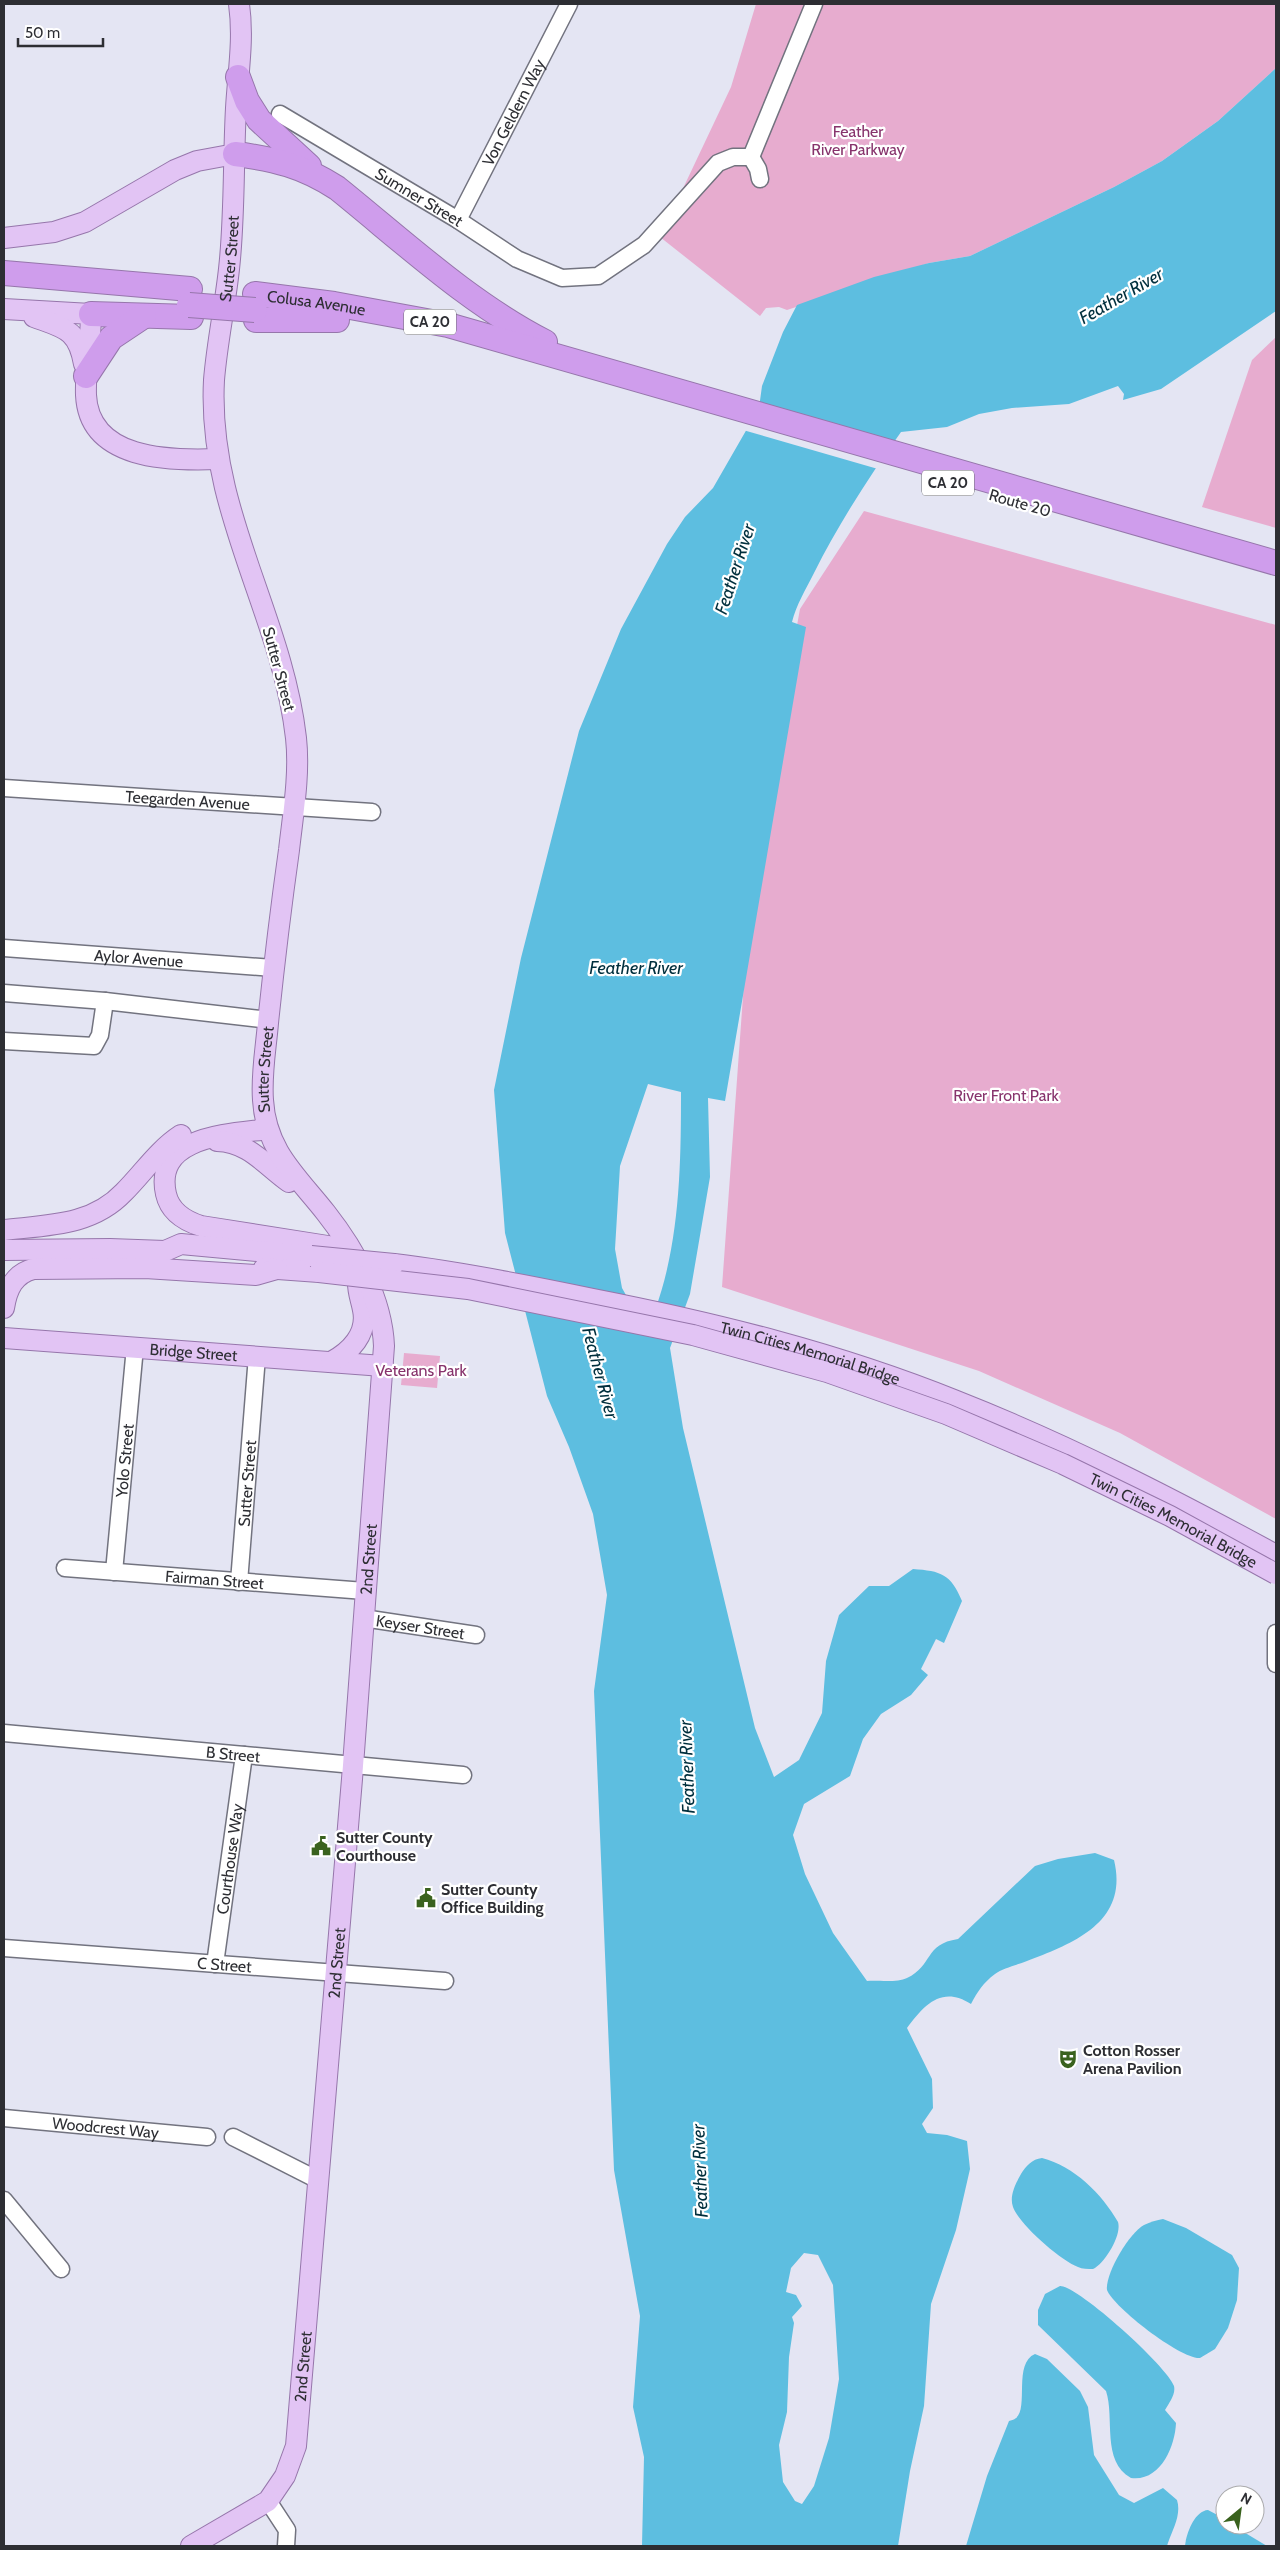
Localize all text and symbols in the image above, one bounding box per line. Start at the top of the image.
scale bar [18,15,102,47]
text: 50 m [25,24,60,42]
street label: Von Geldern Way [478,56,549,169]
park label: Feather River Parkway [811,122,905,159]
street label: Sumner Street [372,163,467,231]
street label: Sutter Street [215,214,242,303]
water label: Feather River [1075,262,1168,329]
street label: Colusa Avenue [266,286,367,319]
road number: CA 20 [404,310,456,334]
road number: CA 20 [922,470,974,496]
street label: Route 20 [987,485,1053,521]
water label: Feather River [710,520,760,617]
street label: Sutter Street [259,625,300,714]
street label: Teegarden Avenue [125,786,250,814]
street label: Aylor Avenue [93,945,184,971]
water label: Feather River [589,957,684,979]
street label: Sutter Street [253,1025,277,1114]
park label: River Front Park [953,1086,1060,1105]
street label: Twin Cities Memorial Bridge [718,1317,903,1388]
water label: Feather River [577,1325,623,1422]
street label: Bridge Street [149,1339,239,1365]
park label: Veterans Park [375,1361,467,1380]
street label: Yolo Street [111,1422,137,1499]
street label: Sutter Street [234,1439,260,1527]
street label: Twin Cities Memorial Bridge [1087,1469,1261,1571]
street label: 2nd Street [356,1523,380,1595]
street label: Fairman Street [164,1566,265,1593]
street label: Keyser Street [375,1611,467,1643]
water label: Feather River [674,1718,700,1814]
street label: B Street [205,1742,262,1766]
street label: Courthouse Way [212,1802,247,1916]
place label: Sutter County Courthouse [336,1828,433,1865]
public building icon: Sutter County Courthouse [310,1835,332,1857]
place label: Sutter County Office Building [441,1880,544,1917]
public building icon: Sutter County Office Building [415,1887,437,1909]
street label: 2nd Street [324,1926,349,1999]
street label: C Street [196,1953,253,1976]
place label: Cotton Rosser Arena Pavilion [1083,2041,1182,2078]
theatre icon: Cotton Rosser Arena Pavilion [1057,2048,1079,2070]
street label: Woodcrest Way [51,2113,160,2142]
water label: Feather River [687,2122,713,2218]
street label: 2nd Street [290,2330,315,2403]
north arrow [1215,2485,1265,2535]
text: N [1238,2488,1255,2509]

